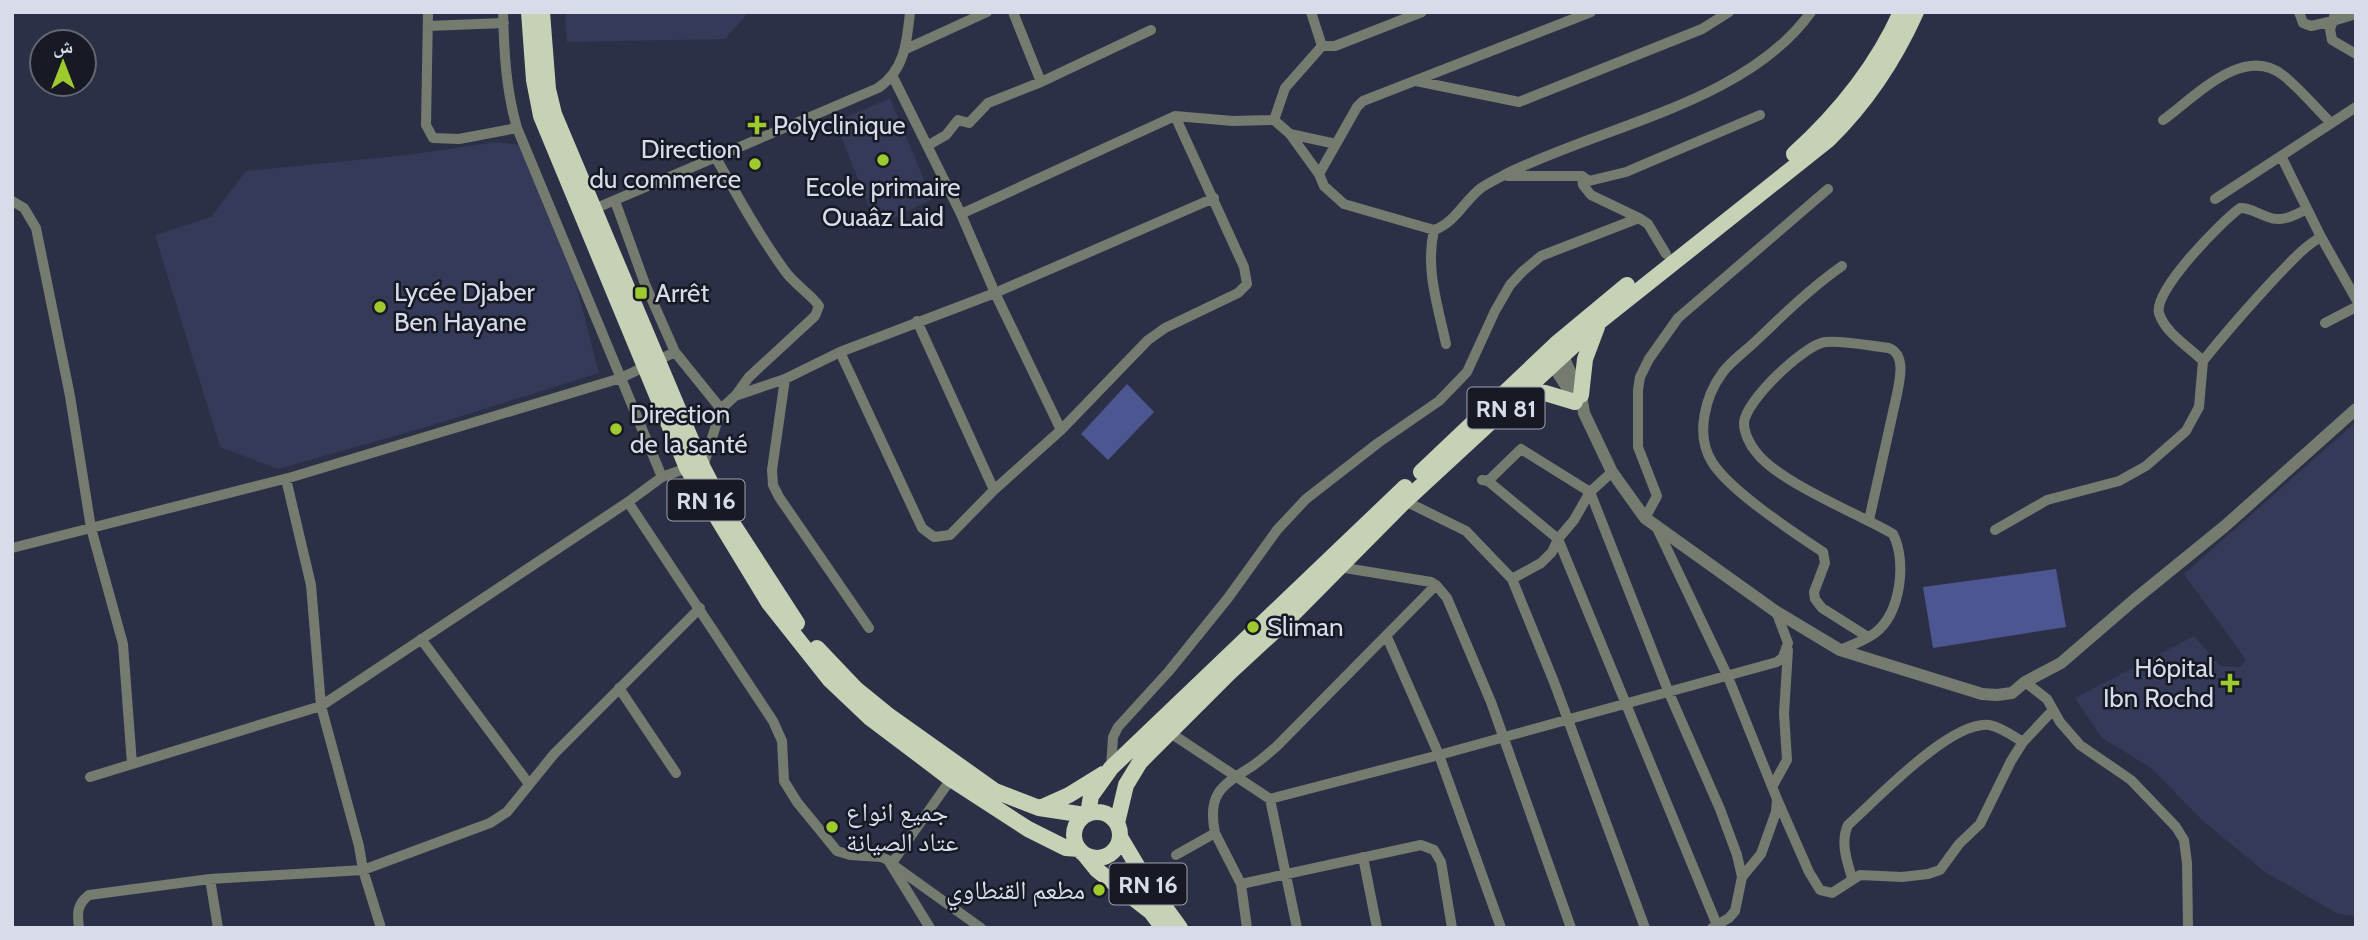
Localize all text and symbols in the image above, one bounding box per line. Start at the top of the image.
north arrow [28,28,98,98]
text: ش [53,35,73,58]
place label: Polyclinique [773,109,906,141]
marker: Polyclinique [747,115,767,135]
place label: Direction du commerce [589,133,741,195]
marker: Ecole primaire Ouaâz Laid [875,152,891,168]
marker: Direction du commerce [747,156,763,172]
place label: Ecole primaire Ouaâz Laid [805,171,961,233]
place label: Lycée Djaber Ben Hayane [394,276,535,338]
place label: Arrêt [655,277,709,309]
marker: Arrêt [633,285,649,301]
marker: Lycée Djaber Ben Hayane [372,299,388,315]
road number: RN 81 [1468,388,1544,428]
place label: Direction de la santé [630,398,748,460]
marker: Direction de la santé [608,421,624,437]
road number: RN 16 [668,480,744,520]
place label: Sliman [1267,611,1344,643]
marker: Sliman [1245,619,1261,635]
place label: Hôpital Ibn Rochd [2103,652,2214,714]
marker: Hôpital Ibn Rochd [2220,673,2240,693]
place label: جميع انواع عتاد الصيانة [846,796,958,858]
marker: جميع انواع عتاد الصيانة [824,819,840,835]
road number: RN 16 [1110,864,1186,904]
place label: مطعم القنطاوي [946,874,1085,911]
marker: مطعم القنطاوي [1091,882,1107,898]

